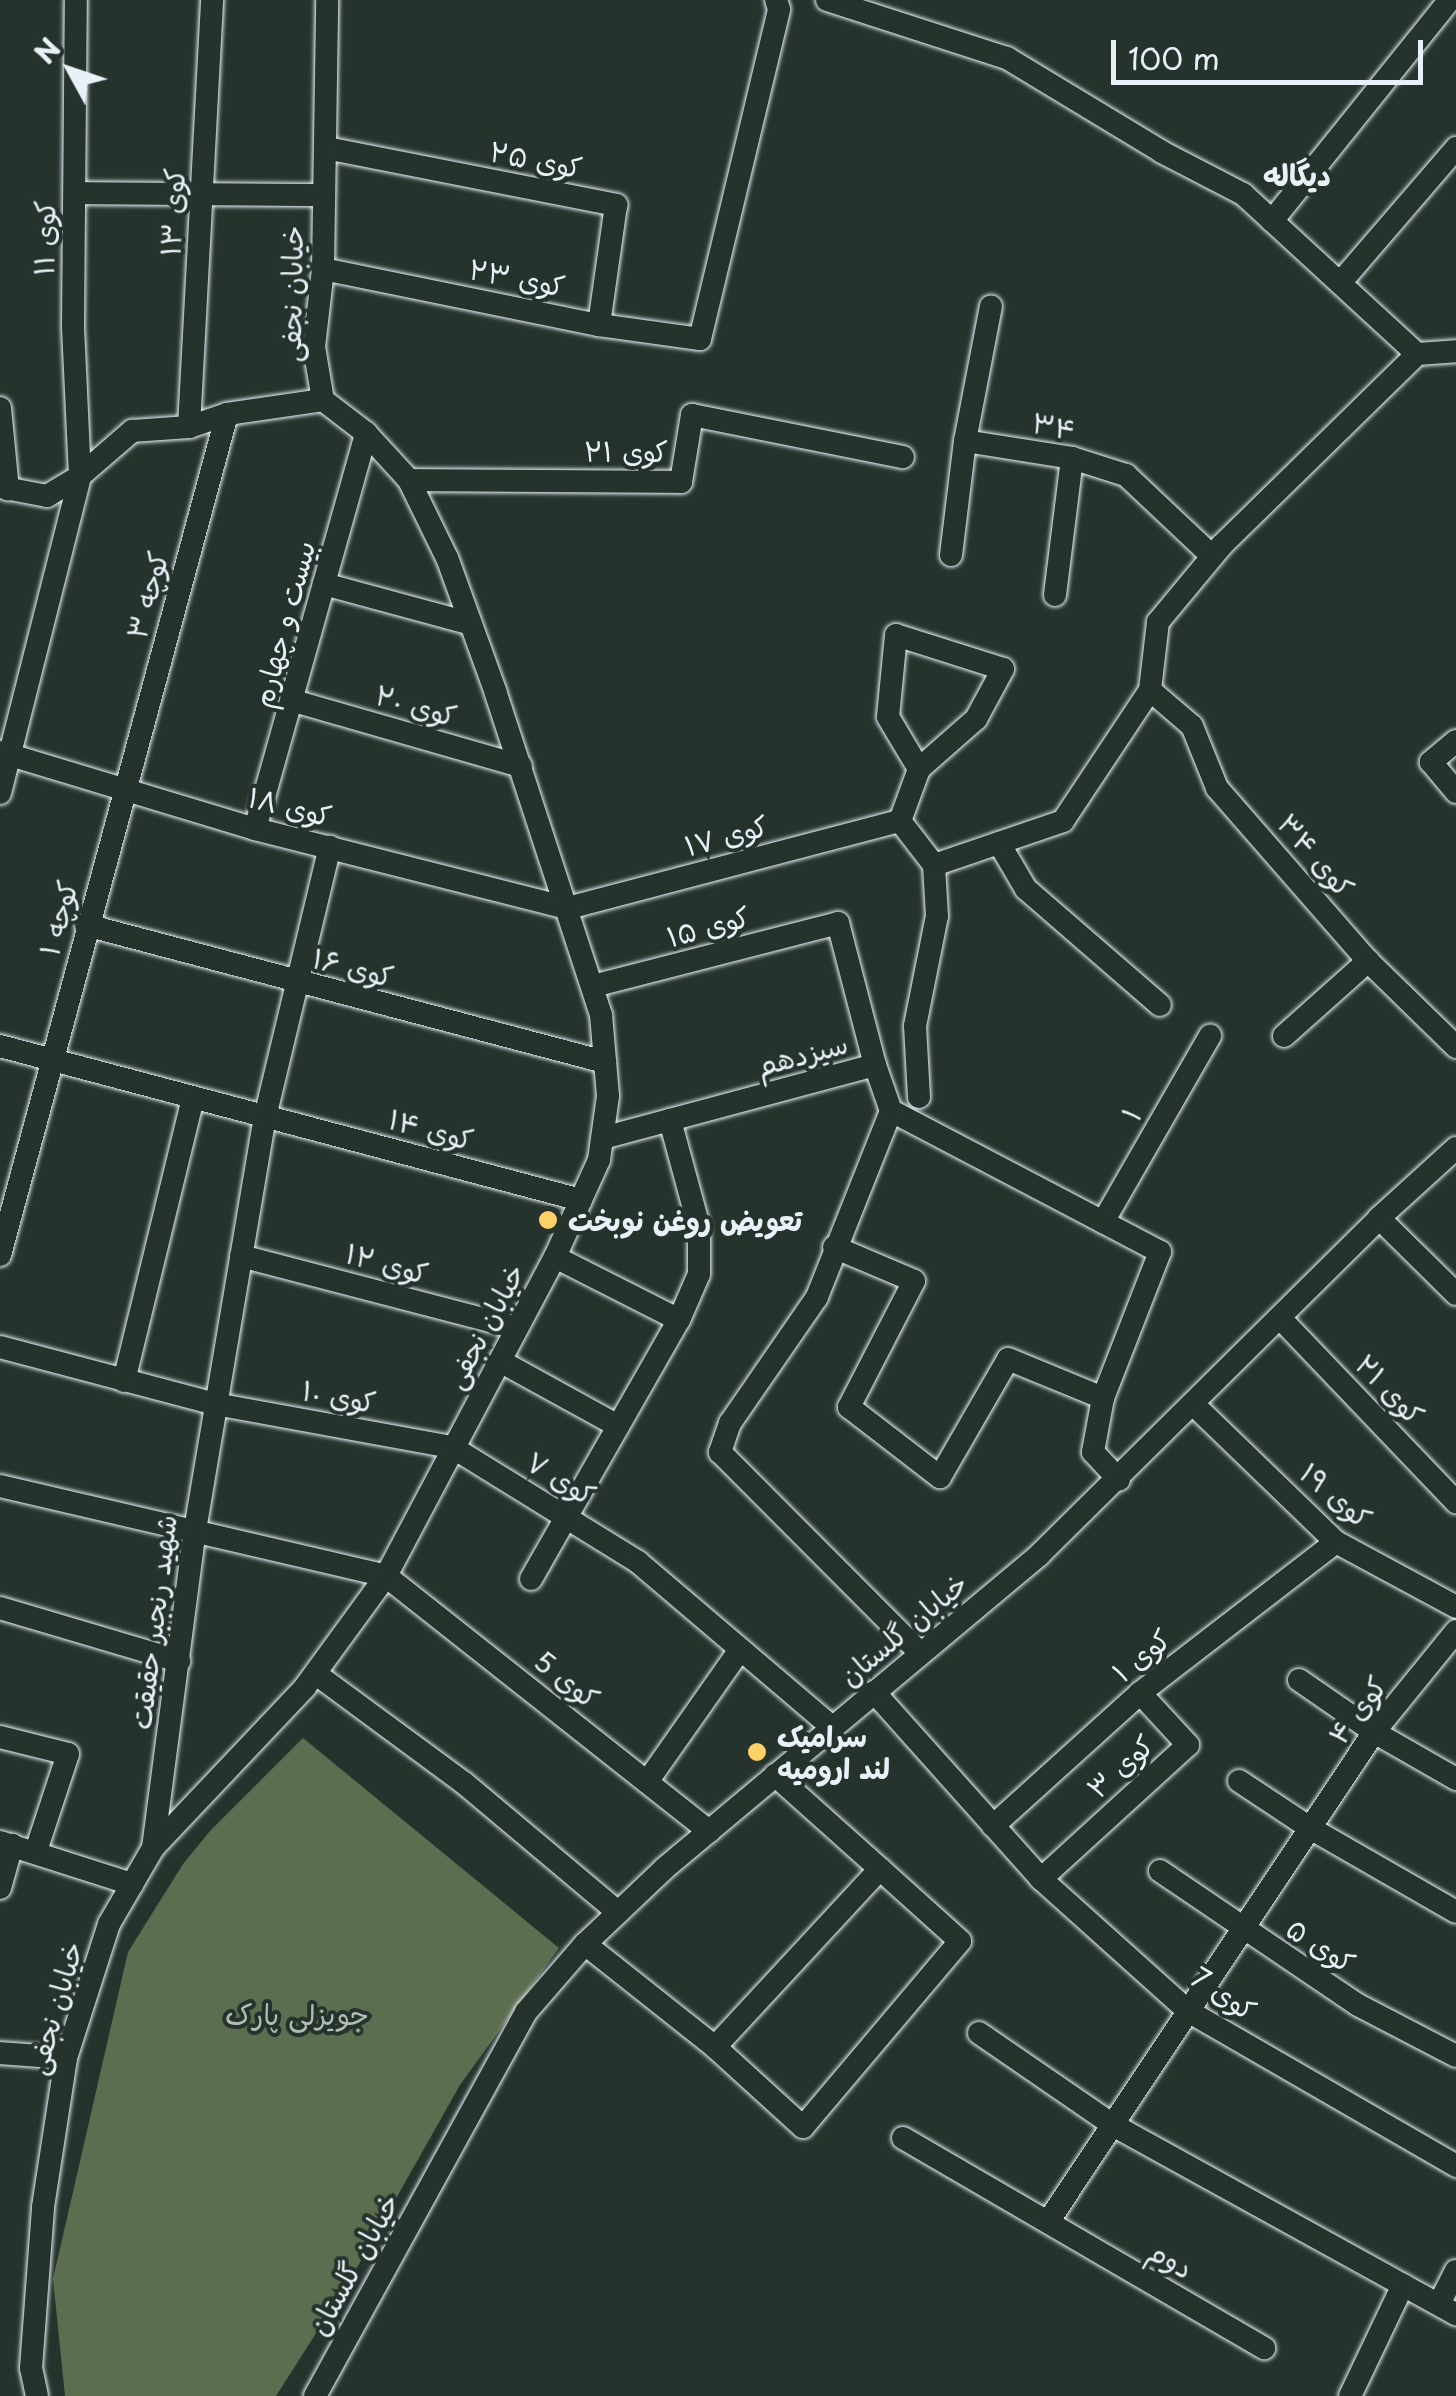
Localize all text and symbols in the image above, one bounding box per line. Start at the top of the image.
north arrow [20,20,120,120]
scale bar [1116,20,1428,82]
text: N [23,28,70,73]
text: 100 m [1128,35,1220,80]
street label: کوی ۲۵ [487,134,585,184]
district label: دیگاله [1263,156,1331,192]
street label: کوی ۱۳ [153,167,191,257]
street label: کوی ۱۱ [27,200,61,276]
street label: خیابان نجفی [273,225,309,363]
street label: کوی ۲۳ [466,251,568,303]
street label: ۳۴ [1029,405,1079,447]
street label: کوی ۲۱ [584,434,668,468]
street label: بیست و چهارم [245,537,321,711]
street label: کوچه ۳ [119,548,175,642]
street label: کوی ۲۰ [371,677,461,733]
street label: کوی ۱۸ [245,779,335,833]
street label: کوی ۳۴ [1271,807,1361,903]
street label: کوی ۱۷ [681,808,771,862]
street label: کوچه ۱ [32,877,84,959]
street label: کوی ۱۵ [663,899,753,953]
street label: کوی ۱۶ [309,941,397,993]
street label: سیزدهم [753,1026,851,1082]
street label: ۱ [1114,1101,1148,1127]
street label: کوی ۱۴ [385,1102,477,1156]
place label: تعویض روغن نوبخت [568,1203,802,1237]
marker: تعویض روغن نوبخت [537,1209,559,1231]
street label: کوی ۱۲ [342,1236,432,1290]
street label: خیابان نجفی [437,1258,531,1394]
street label: کوی ۲۱ [1349,1347,1431,1431]
street label: کوی ۱۰ [299,1373,379,1419]
street label: کوی ۷ [520,1444,602,1512]
street label: کوی ۱۹ [1293,1456,1379,1534]
street label: شهید رنجبر حقیقت [123,1513,183,1731]
street label: خیابان گلستان [832,1566,974,1692]
street label: کوی ۱ [1105,1621,1177,1689]
street label: کوی 5 [528,1643,606,1715]
street label: کوی ۴ [1321,1670,1393,1750]
place label: سرامیک لند ارومیه [777,1719,890,1785]
street label: کوی ۳ [1080,1727,1160,1805]
marker: سرامیک لند ارومیه [746,1741,768,1763]
street label: کوی ۵ [1281,1911,1361,1979]
street label: خیابان نجفی [19,1938,89,2078]
street label: کوی 7 [1185,1959,1263,2027]
park label: جویزلی پارک [225,1997,369,2031]
street label: خیابان گلستان [300,2187,406,2341]
street label: دوم [1143,2233,1199,2285]

